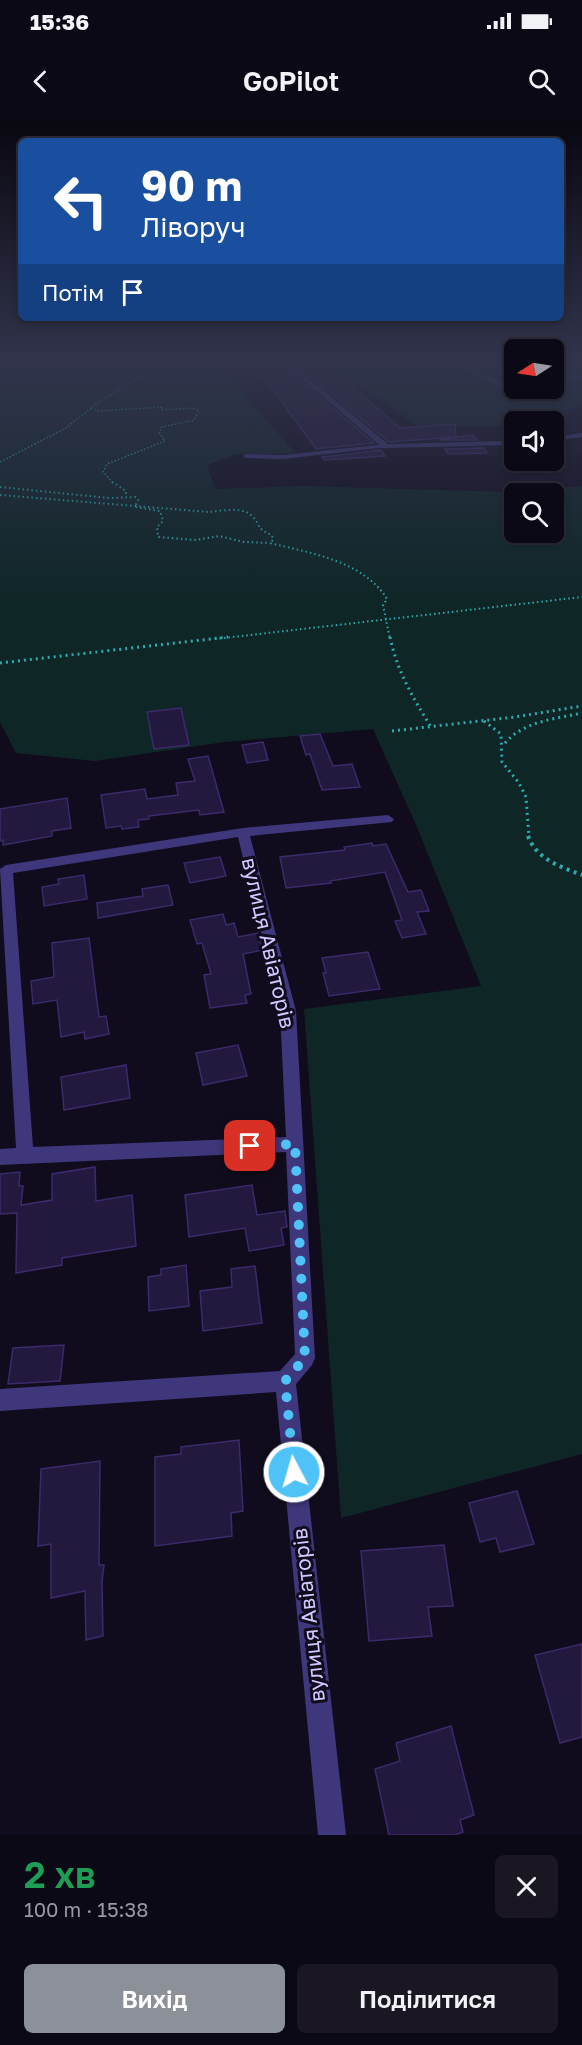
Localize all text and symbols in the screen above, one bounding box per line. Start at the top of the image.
text: 15:36 [30,8,89,35]
icon: back [24,65,57,98]
text: GoPilot [243,65,339,97]
icon: search [525,65,558,98]
text: 90 m [141,160,242,210]
icon: left [42,162,120,240]
text: Ліворуч [141,211,245,243]
icon: arrive [116,276,149,309]
text: Потім [42,279,104,306]
north arrow [504,339,564,399]
map controls [504,339,564,543]
button: sound [504,411,564,471]
button: search [504,483,564,543]
street label: вулиця Авіаторів [237,855,301,1031]
pin [224,1120,275,1171]
icon: arrive [233,1129,266,1162]
position arrow [262,1440,326,1504]
street label: вулиця Авіаторів [286,1527,330,1703]
text: 2 хв [24,1853,96,1896]
button: close [495,1855,558,1918]
text: 100 m · 15:38 [24,1897,148,1921]
button: Вихід [24,1964,285,2033]
button: Поділитися [297,1964,558,2033]

